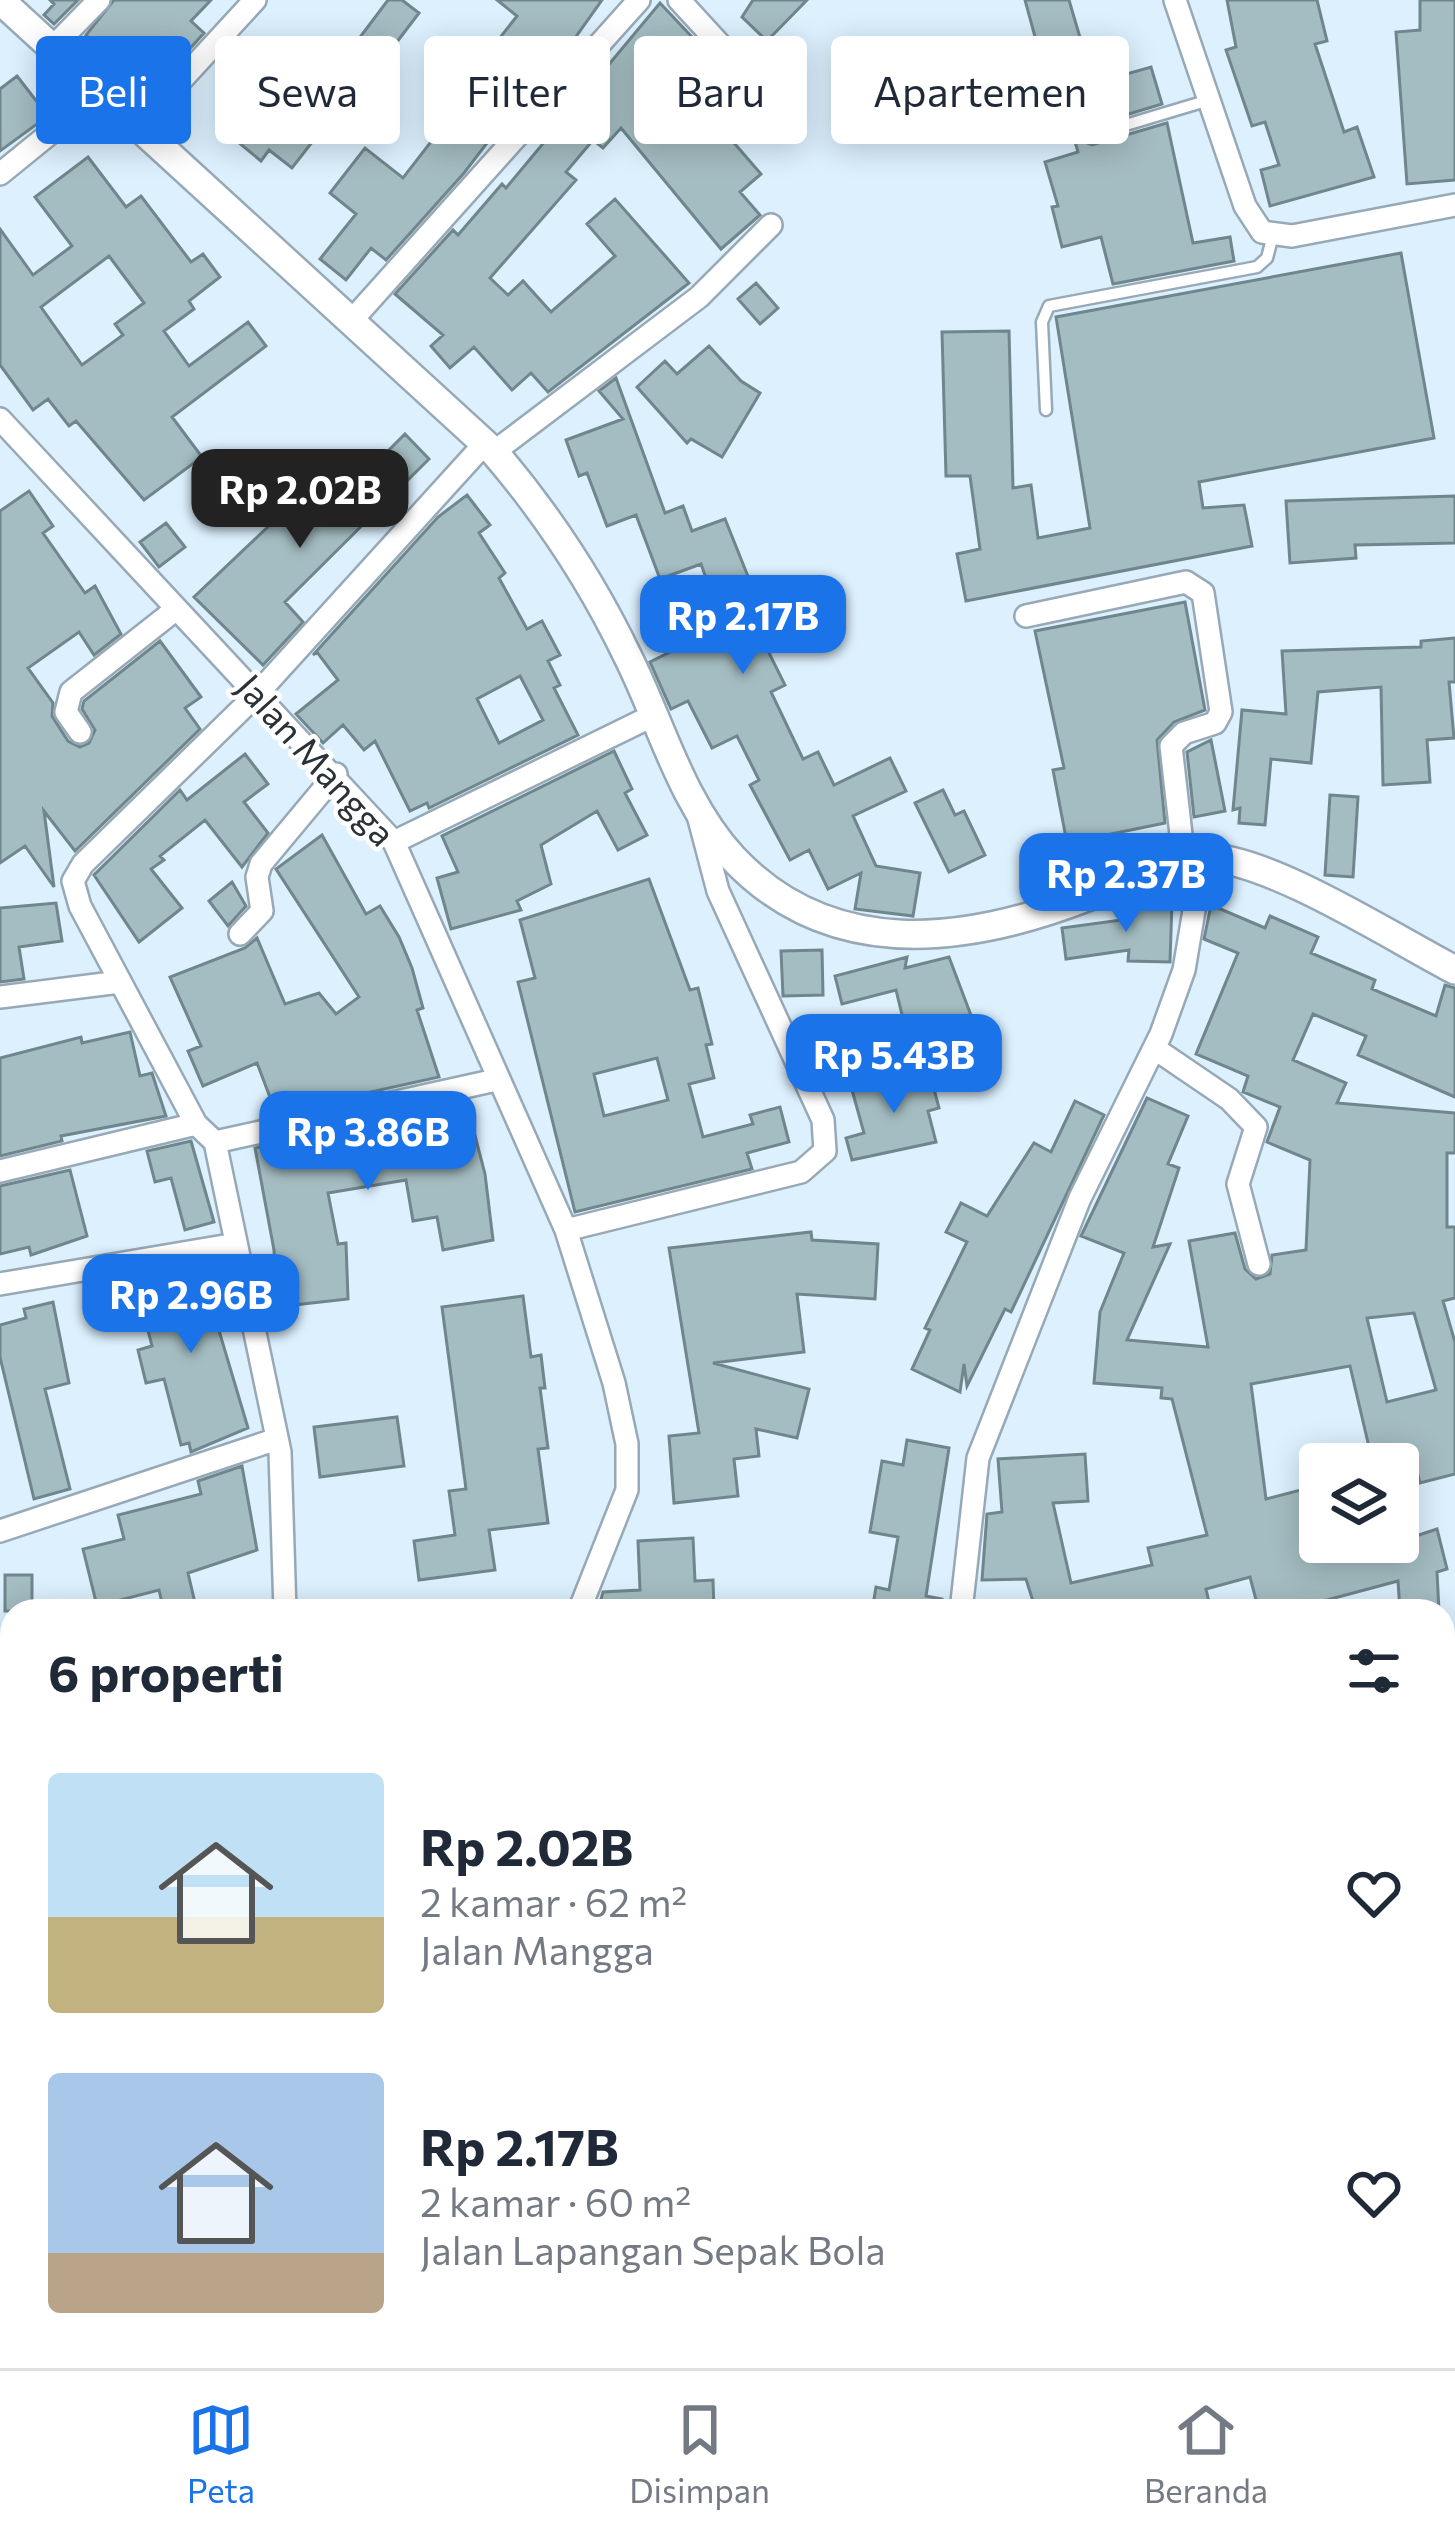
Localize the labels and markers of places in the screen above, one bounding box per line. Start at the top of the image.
pin: Rp 2.02B [176,449,424,551]
pin: Rp 2.17B [619,575,867,677]
pin: Rp 2.37B [1002,833,1250,935]
pin: Rp 5.43B [770,1014,1018,1116]
pin: Rp 3.86B [244,1091,492,1193]
pin: Rp 2.96B [67,1254,315,1356]

